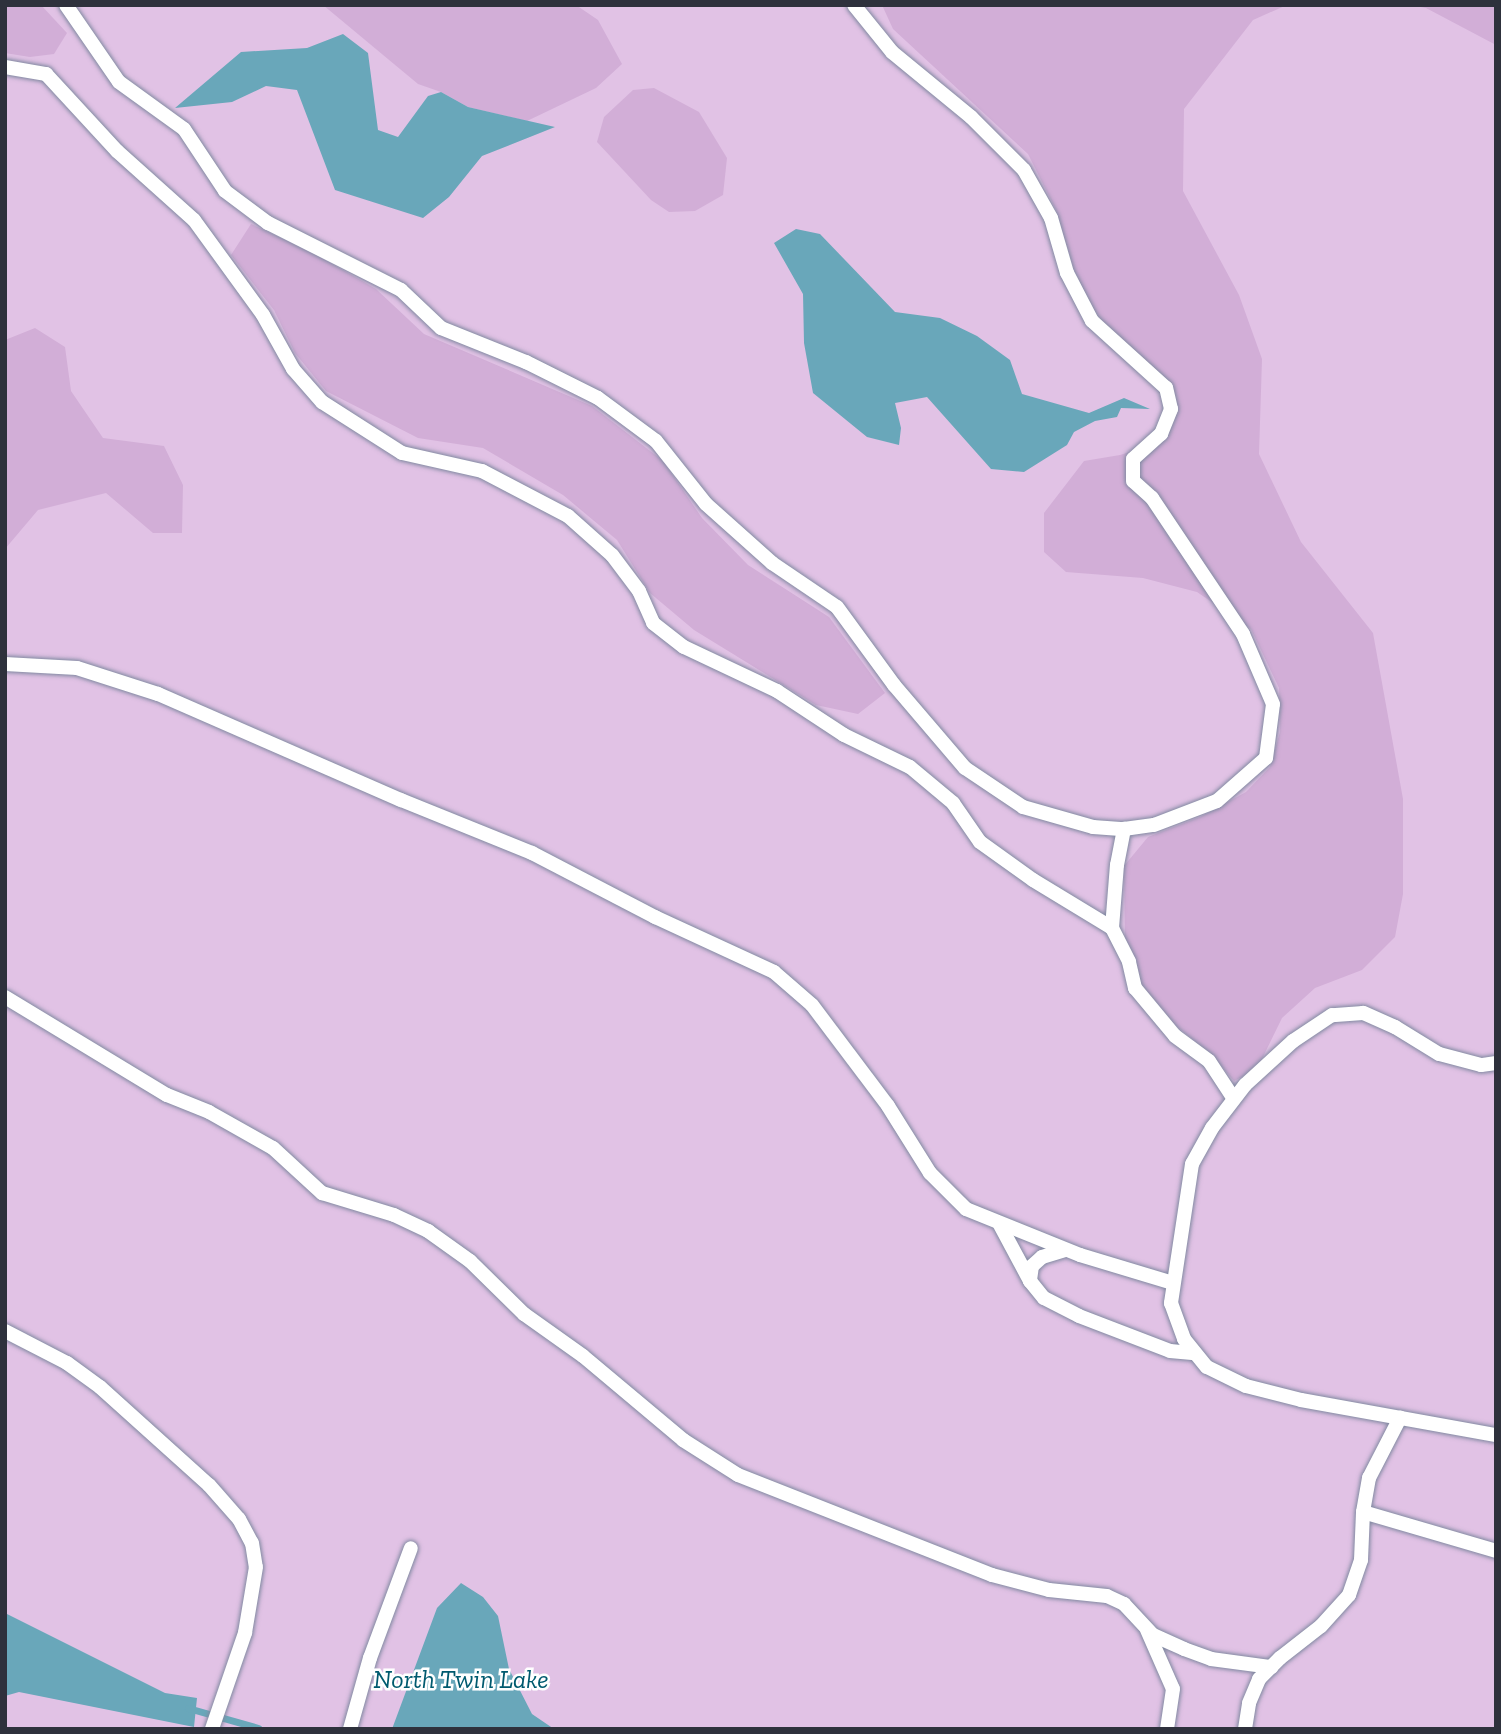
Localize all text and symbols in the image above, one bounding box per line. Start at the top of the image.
water label: North Twin Lake [373,1664,549,1696]

